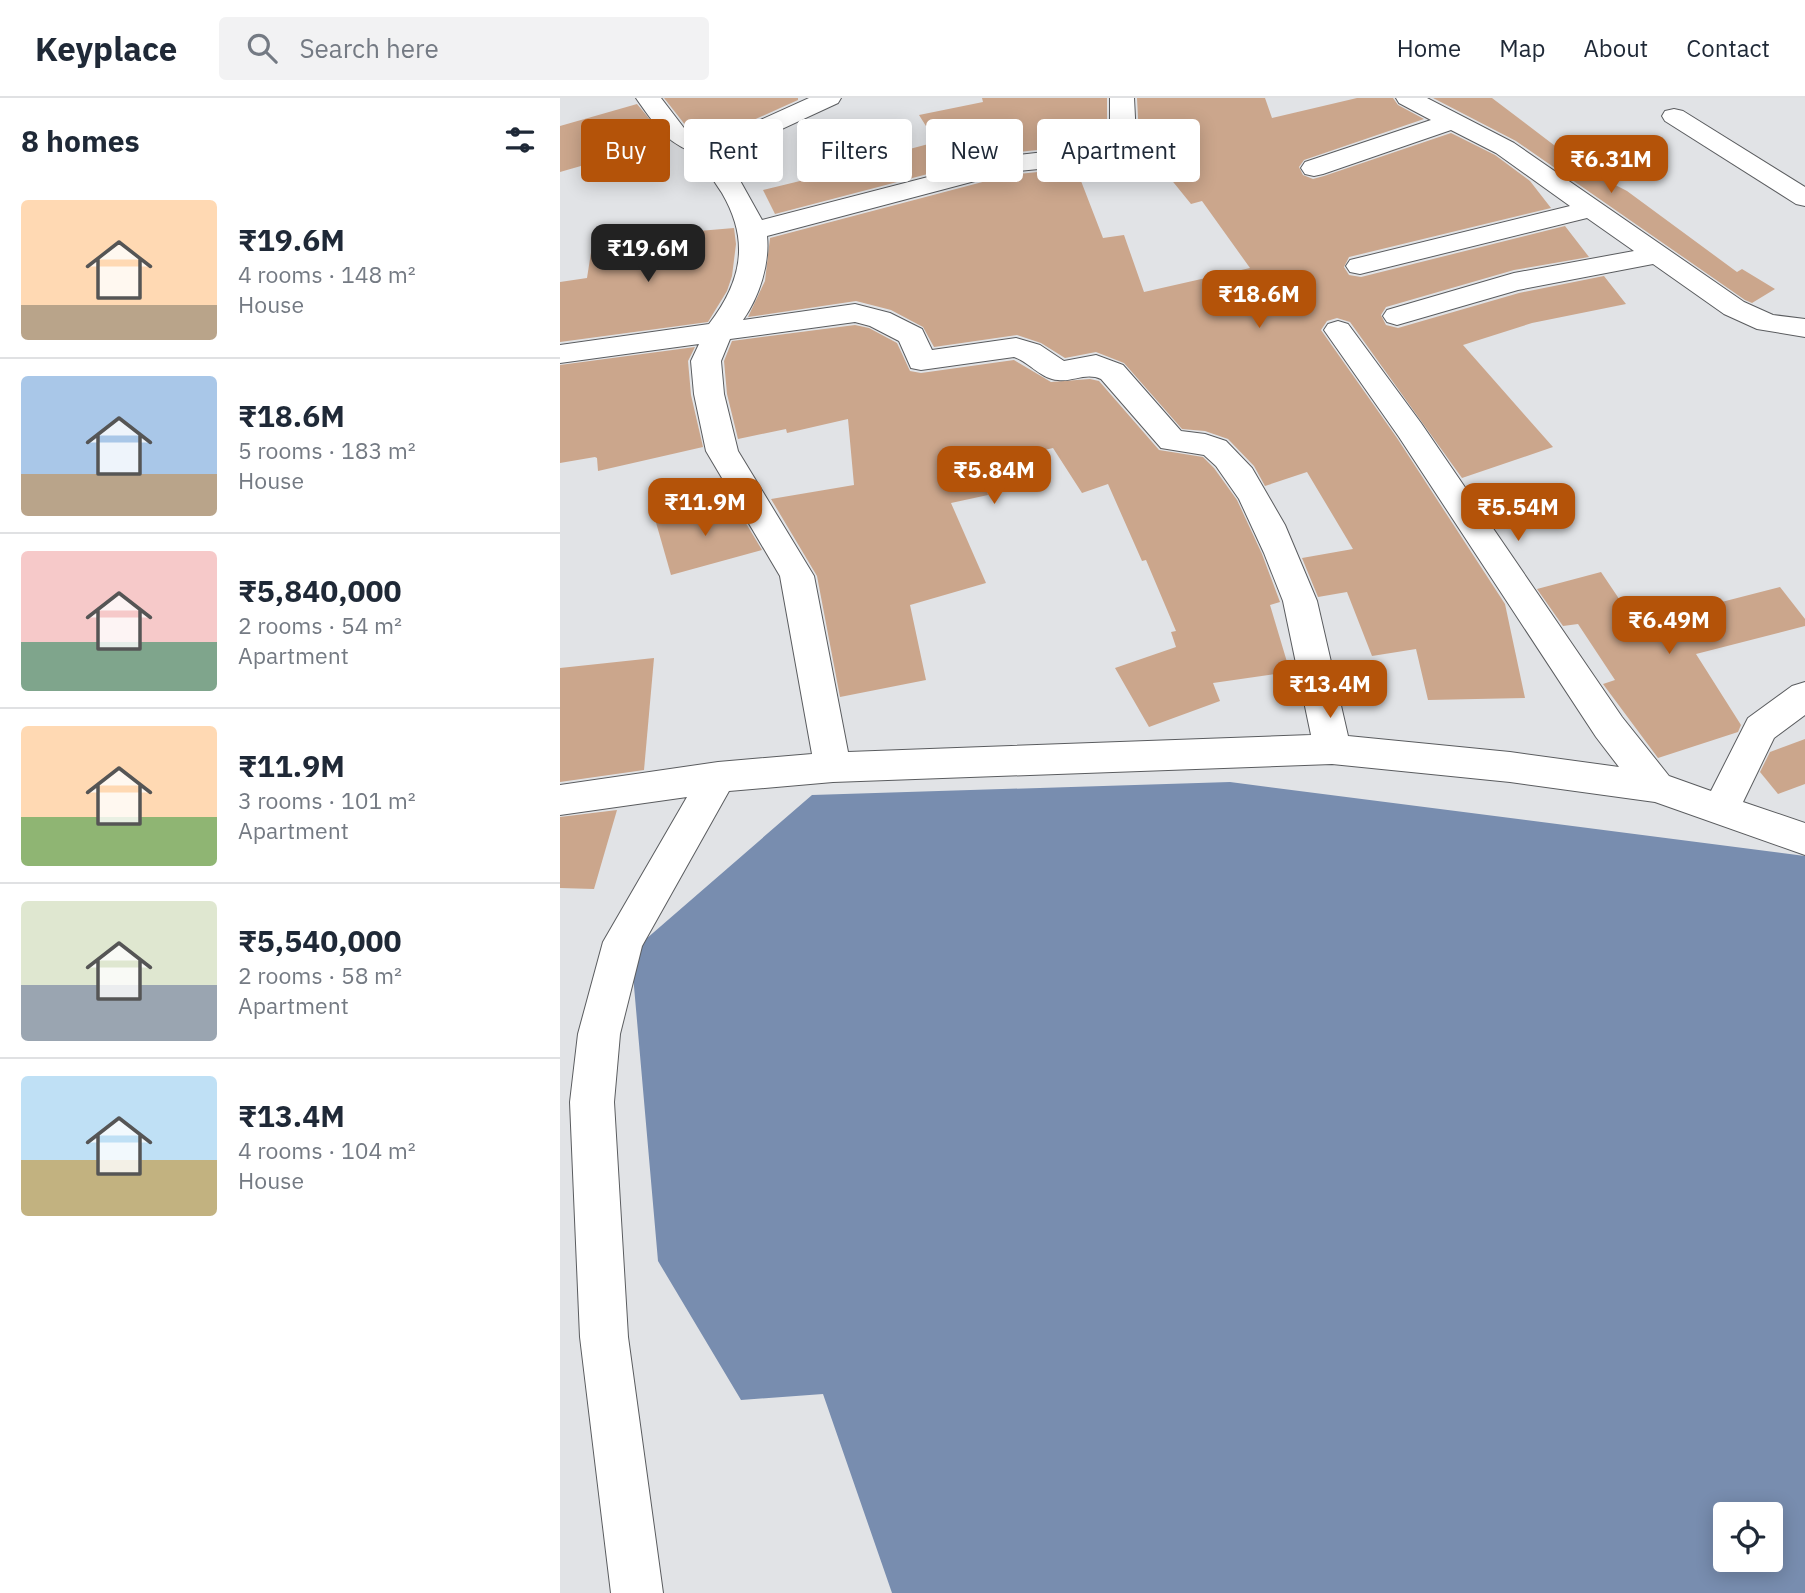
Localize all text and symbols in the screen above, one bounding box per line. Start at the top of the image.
search box [219,17,709,80]
text: Keyplace [35,27,177,70]
icon: search [243,29,281,67]
text: Search here [299,31,439,65]
text: Home [1397,32,1461,64]
text: Map [1499,32,1545,64]
text: About [1583,32,1648,64]
text: Contact [1686,32,1770,64]
chip: Buy [581,119,670,182]
chip: Rent [684,119,783,182]
chip: Filters [797,119,912,182]
chip: New [926,119,1023,182]
chip: Apartment [1037,119,1200,182]
text: 8 homes [21,121,140,160]
icon: filters [501,121,539,159]
pin: ₹6.31M [1554,136,1668,195]
text: ₹6.31M [1570,143,1652,173]
text: ₹19.6M [238,220,345,259]
pin: ₹19.6M [591,225,705,284]
icon: home [77,228,161,312]
text: ₹19.6M [607,232,689,262]
text: 4 rooms · 148 m² [238,259,416,289]
pin: ₹18.6M [1202,271,1316,330]
text: ₹18.6M [1218,278,1300,308]
text: House [238,289,304,319]
text: ₹18.6M [238,396,345,435]
icon: home [77,404,161,488]
text: 5 rooms · 183 m² [238,435,416,465]
pin: ₹5.84M [937,446,1051,506]
text: ₹5.84M [953,454,1035,484]
text: House [238,465,304,495]
pin: ₹11.9M [648,478,762,538]
pin: ₹5.54M [1461,484,1575,543]
text: ₹11.9M [664,486,746,516]
text: ₹5.54M [1477,491,1559,521]
text: ₹5,840,000 [238,571,401,610]
icon: home [77,579,161,663]
pin: ₹6.49M [1612,596,1726,656]
text: ₹6.49M [1628,604,1710,634]
text: 2 rooms · 54 m² [238,610,402,640]
text: Apartment [238,640,349,670]
pin: ₹13.4M [1273,660,1387,720]
text: ₹13.4M [1289,668,1371,698]
text: ₹11.9M [238,746,345,785]
icon: home [77,754,161,838]
text: 3 rooms · 101 m² [238,785,416,815]
text: Apartment [238,815,349,845]
text: ₹5,540,000 [238,921,401,960]
icon: home [77,929,161,1013]
text: 2 rooms · 58 m² [238,960,402,990]
text: Apartment [238,990,349,1020]
text: ₹13.4M [238,1096,345,1135]
icon: home [77,1104,161,1188]
text: 4 rooms · 104 m² [238,1135,416,1165]
text: House [238,1165,304,1195]
map controls [1713,1502,1783,1572]
button: locate [1713,1502,1783,1572]

